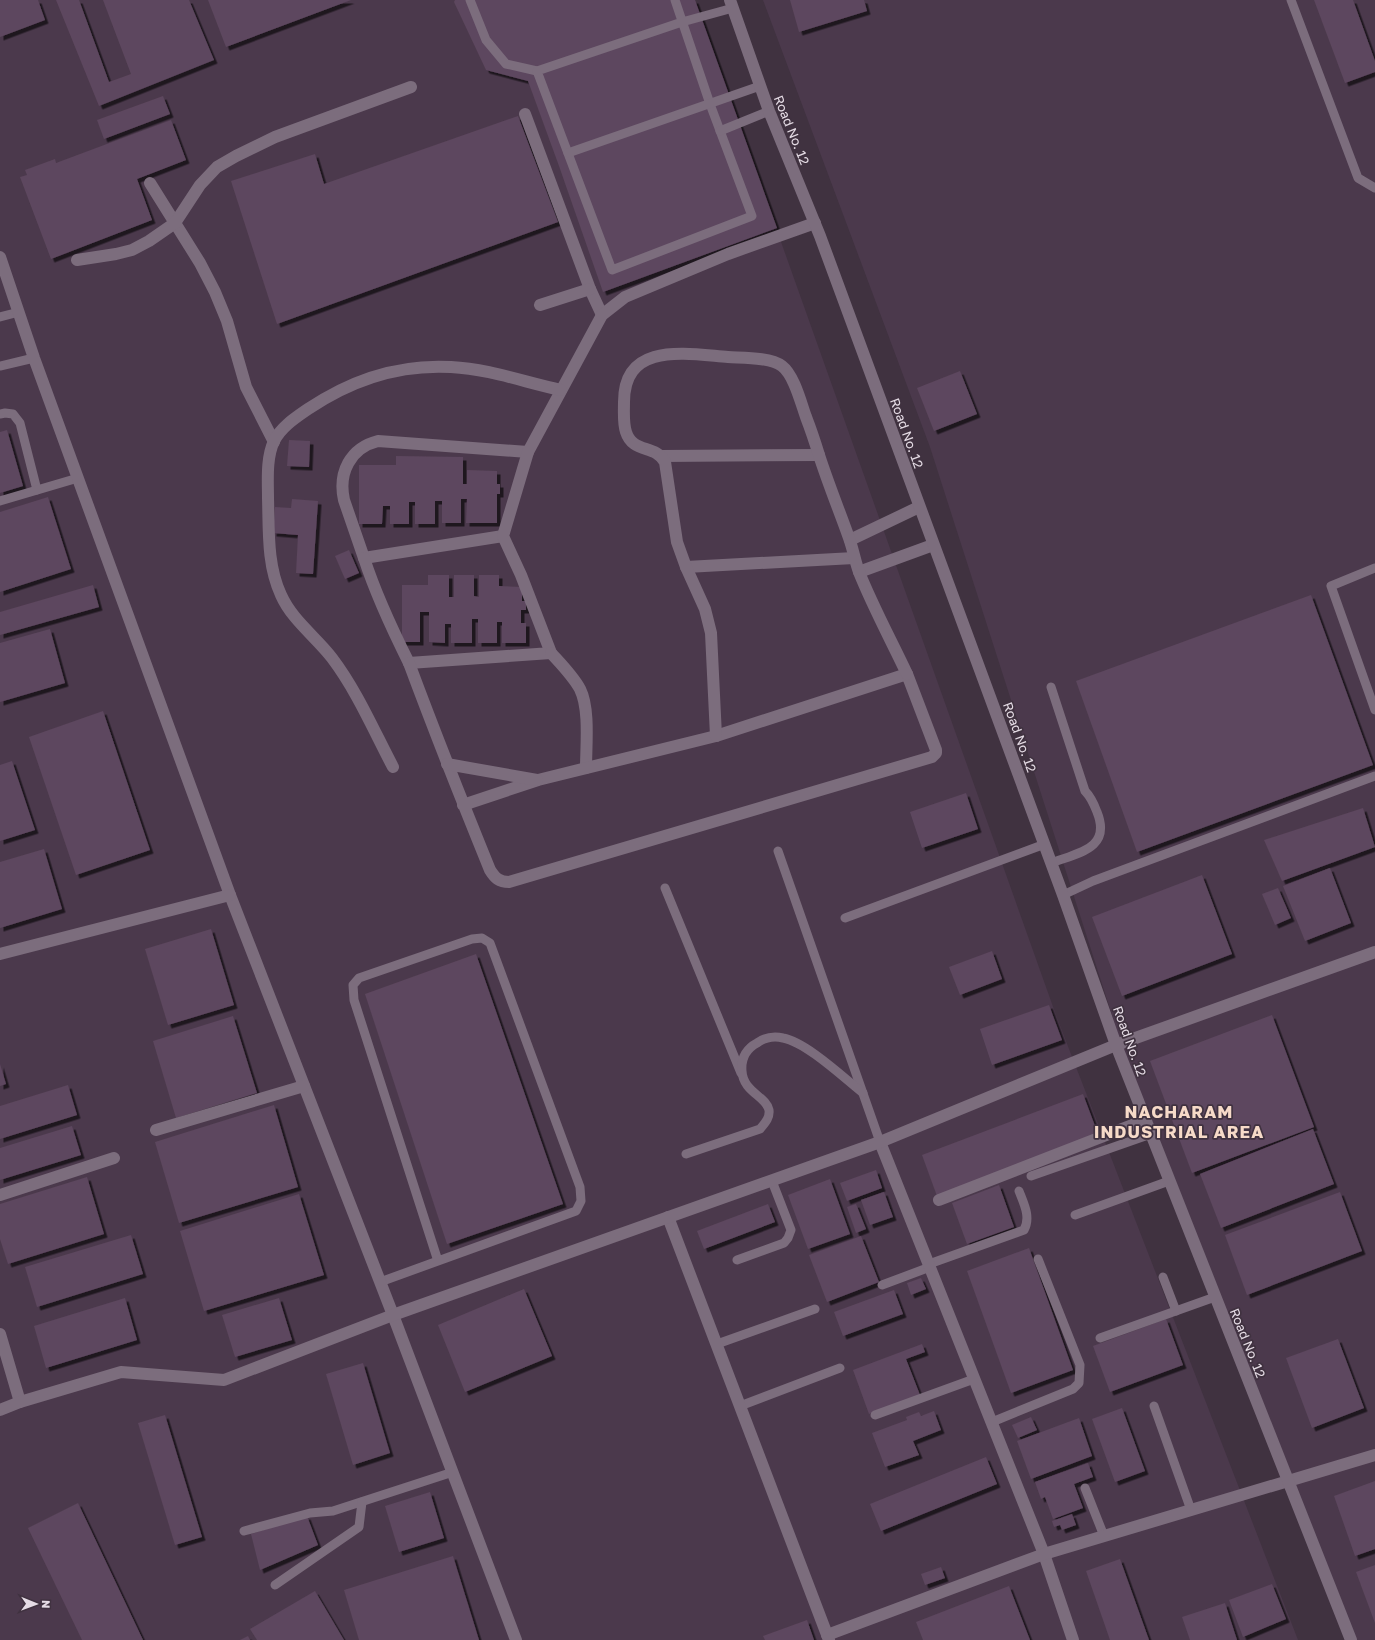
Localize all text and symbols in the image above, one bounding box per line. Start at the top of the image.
street label: Road No. 12 [771,93,813,167]
street label: Road No. 12 [887,396,927,470]
street label: Road No. 12 [1000,700,1040,774]
street label: Road No. 12 [1110,1004,1150,1078]
district label: NACHARAM INDUSTRIAL AREA [1094,1101,1264,1142]
street label: Road No. 12 [1227,1306,1269,1380]
north arrow [16,1584,56,1624]
text: N [40,1600,53,1608]

